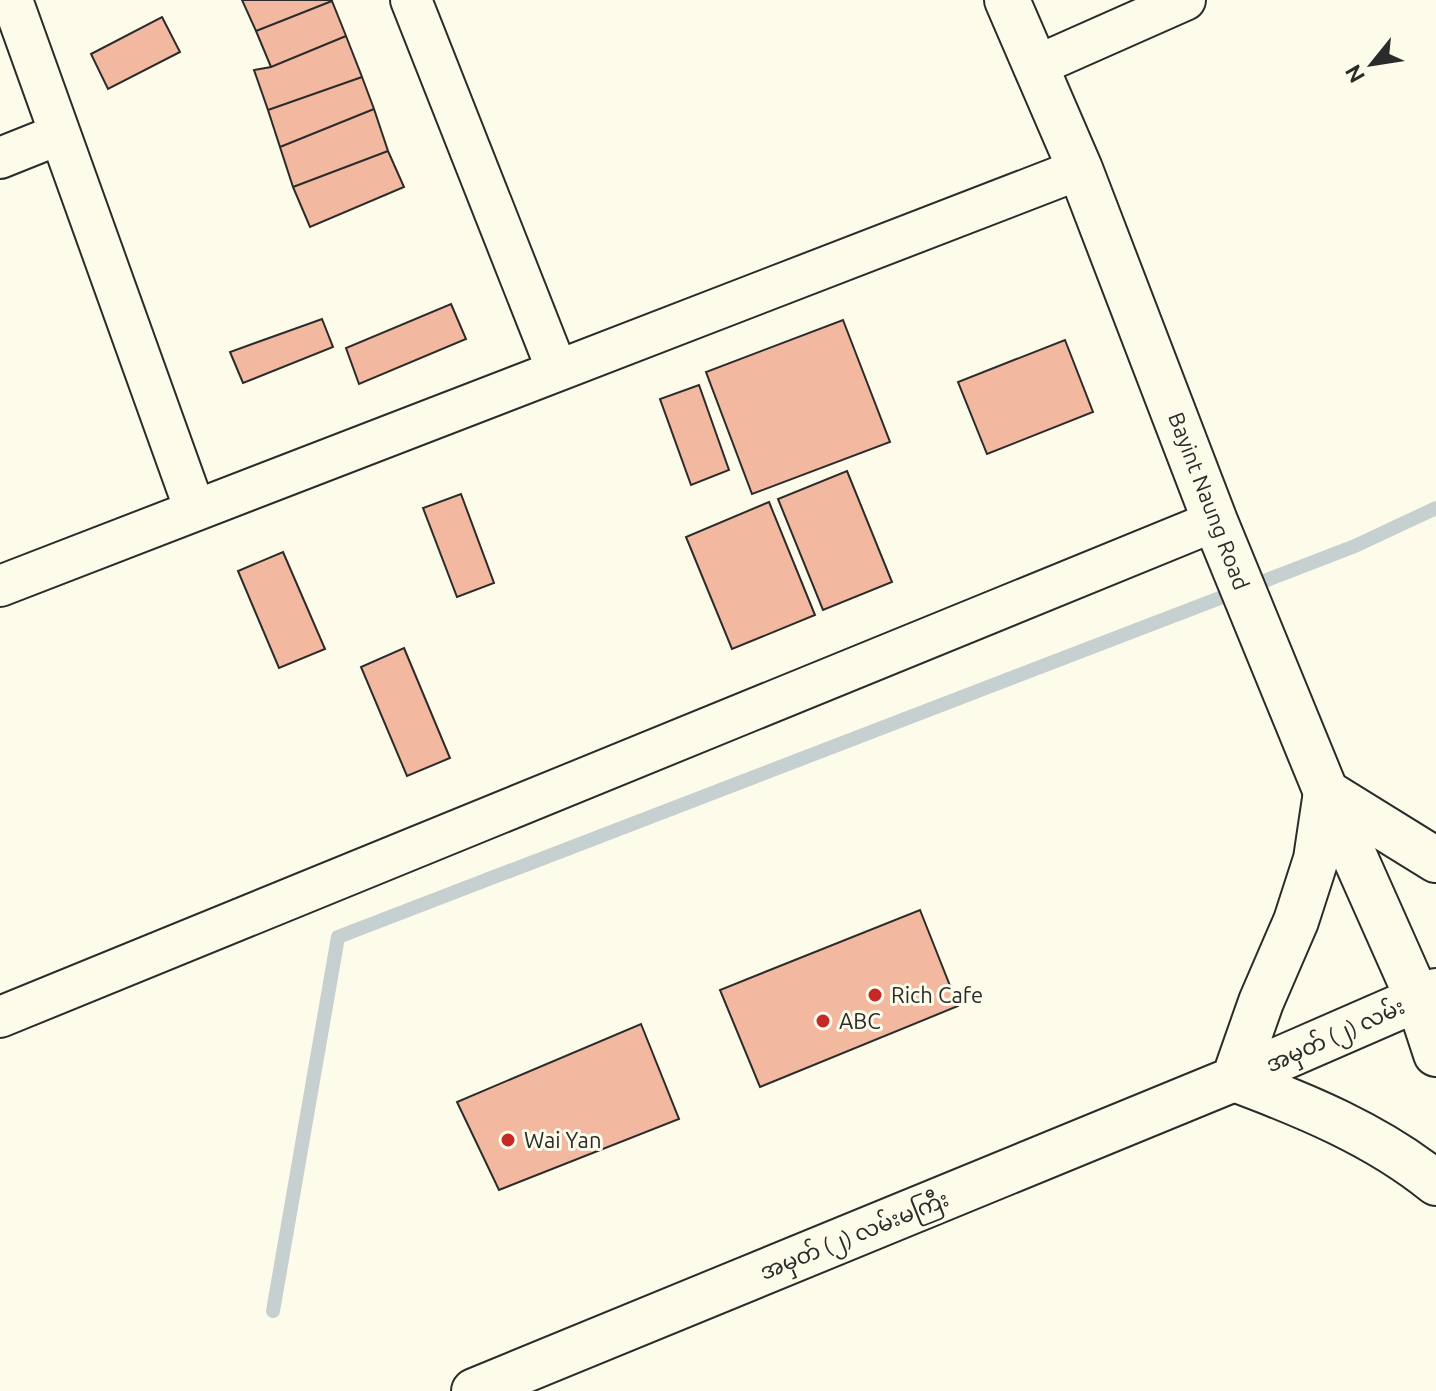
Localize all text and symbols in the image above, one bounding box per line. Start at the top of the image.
north arrow [1332,24,1412,104]
text: N [1339,61,1369,88]
street label: Bayint Naung Road [1164,409,1255,593]
place label: Rich Cafe [891,982,983,1007]
marker: Rich Cafe [866,986,884,1004]
street label: အမှတ် (၂) လမ်း [1261,991,1410,1082]
place label: ABC [839,1008,881,1033]
marker: ABC [814,1012,832,1030]
place label: Wai Yan [524,1127,601,1152]
marker: Wai Yan [499,1131,517,1149]
street label: အမှတ် (၂) လမ်းမကြီး [755,1183,954,1289]

